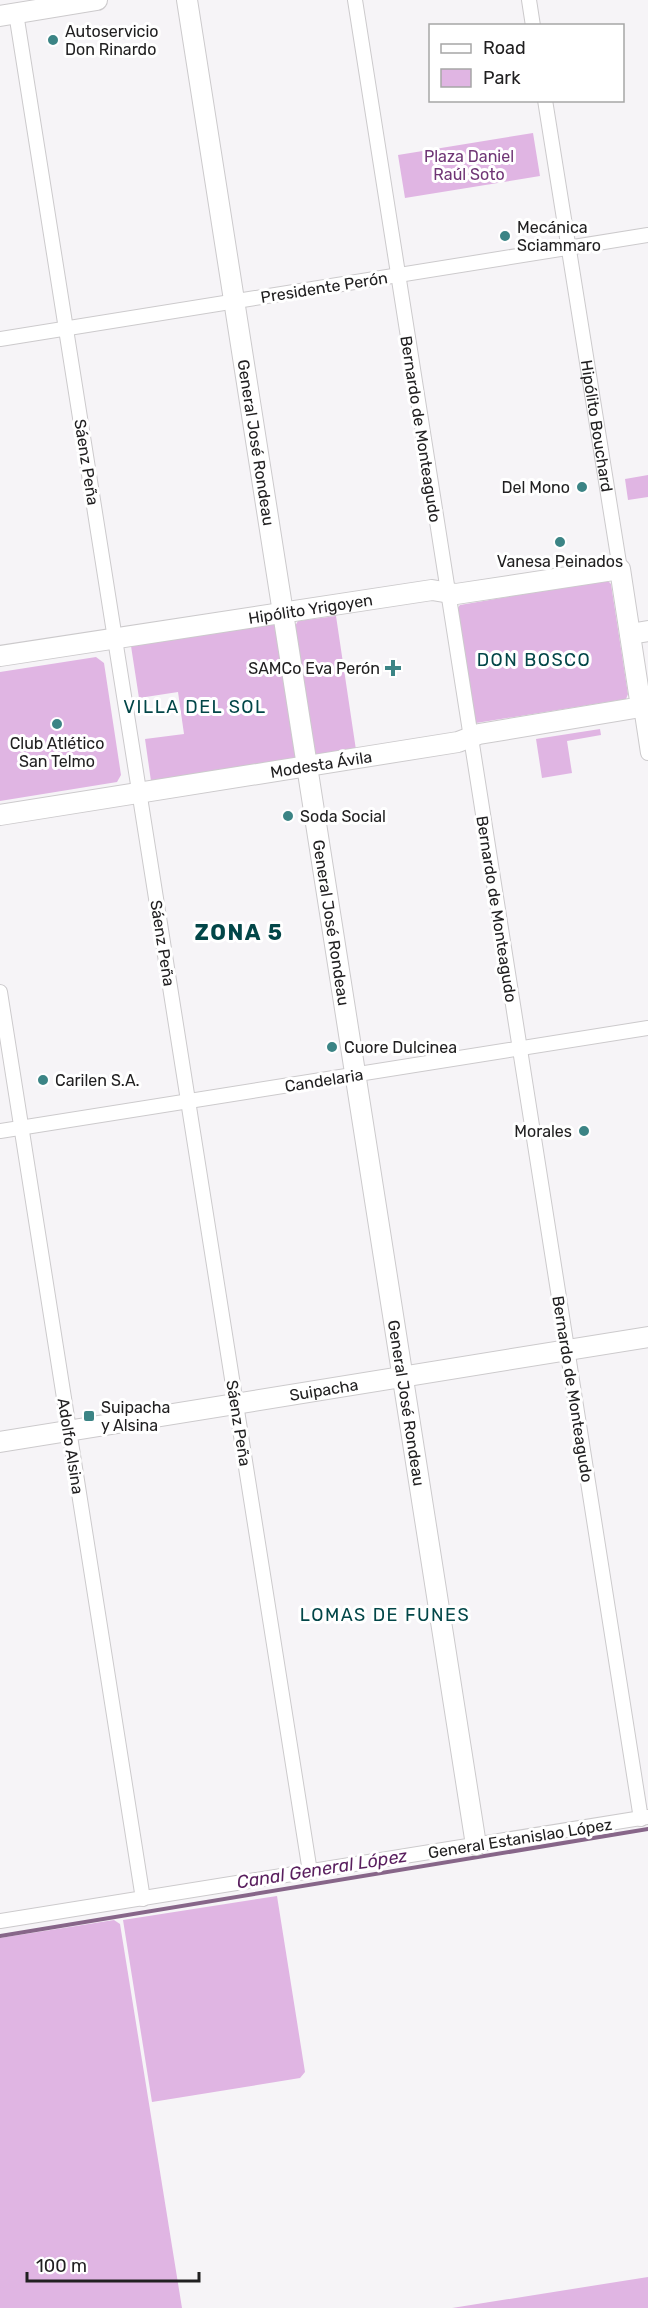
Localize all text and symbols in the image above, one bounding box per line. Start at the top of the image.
place label: Autoservicio Don Rinardo [65,22,159,59]
legend [429,24,624,102]
marker: Autoservicio Don Rinardo [46,33,60,47]
text: Road [483,37,526,59]
text: Park [483,67,521,89]
park label: Plaza Daniel Raúl Soto [424,147,514,184]
place label: Mecánica Sciammaro [517,218,601,255]
marker: Mecánica Sciammaro [498,229,512,243]
street label: Presidente Perón [259,268,389,307]
street label: Bernardo de Monteagudo [396,334,445,524]
street label: General José Rondeau [233,358,278,527]
street label: Hipólito Bouchard [577,358,617,493]
street label: Sáenz Peña [70,418,103,507]
place label: Del Mono [501,478,570,497]
marker: Del Mono [575,480,589,494]
marker: Vanesa Peinados [553,535,567,549]
place label: Vanesa Peinados [497,552,623,571]
street label: Hipólito Yrigoyen [247,590,374,628]
district label: DON BOSCO [477,649,591,671]
place label: SAMCo Eva Perón [248,659,380,678]
marker: SAMCo Eva Perón [384,659,402,677]
district label: VILLA DEL SOL [123,696,267,718]
marker: Club Atlético San Telmo [50,717,64,731]
place label: Club Atlético San Telmo [10,734,104,771]
street label: Modesta Ávila [269,747,373,782]
place label: Soda Social [300,807,386,826]
marker: Soda Social [281,809,295,823]
street label: Bernardo de Monteagudo [472,814,521,1004]
street label: General José Rondeau [309,838,353,1007]
street label: Sáenz Peña [146,899,179,988]
district label: ZONA 5 [195,919,283,946]
place label: Cuore Dulcinea [344,1038,457,1057]
marker: Cuore Dulcinea [325,1040,339,1054]
street label: Candelaria [283,1065,365,1096]
place label: Carilen S.A. [55,1071,140,1090]
marker: Carilen S.A. [36,1073,50,1087]
place label: Morales [514,1122,572,1141]
marker: Morales [577,1124,591,1138]
street label: Bernardo de Monteagudo [548,1294,597,1484]
street label: General José Rondeau [384,1319,429,1487]
street label: Suipacha [288,1375,360,1405]
street label: Sáenz Peña [222,1379,255,1468]
street label: Adolfo Alsina [54,1397,87,1496]
place label: Suipacha y Alsina [101,1398,170,1435]
marker: Suipacha y Alsina [82,1409,96,1423]
district label: LOMAS DE FUNES [300,1604,470,1626]
street label: General Estanislao López [427,1815,614,1862]
water label: Canal General López [235,1845,409,1893]
scale bar [27,2245,200,2283]
text: 100 m [36,2255,87,2277]

